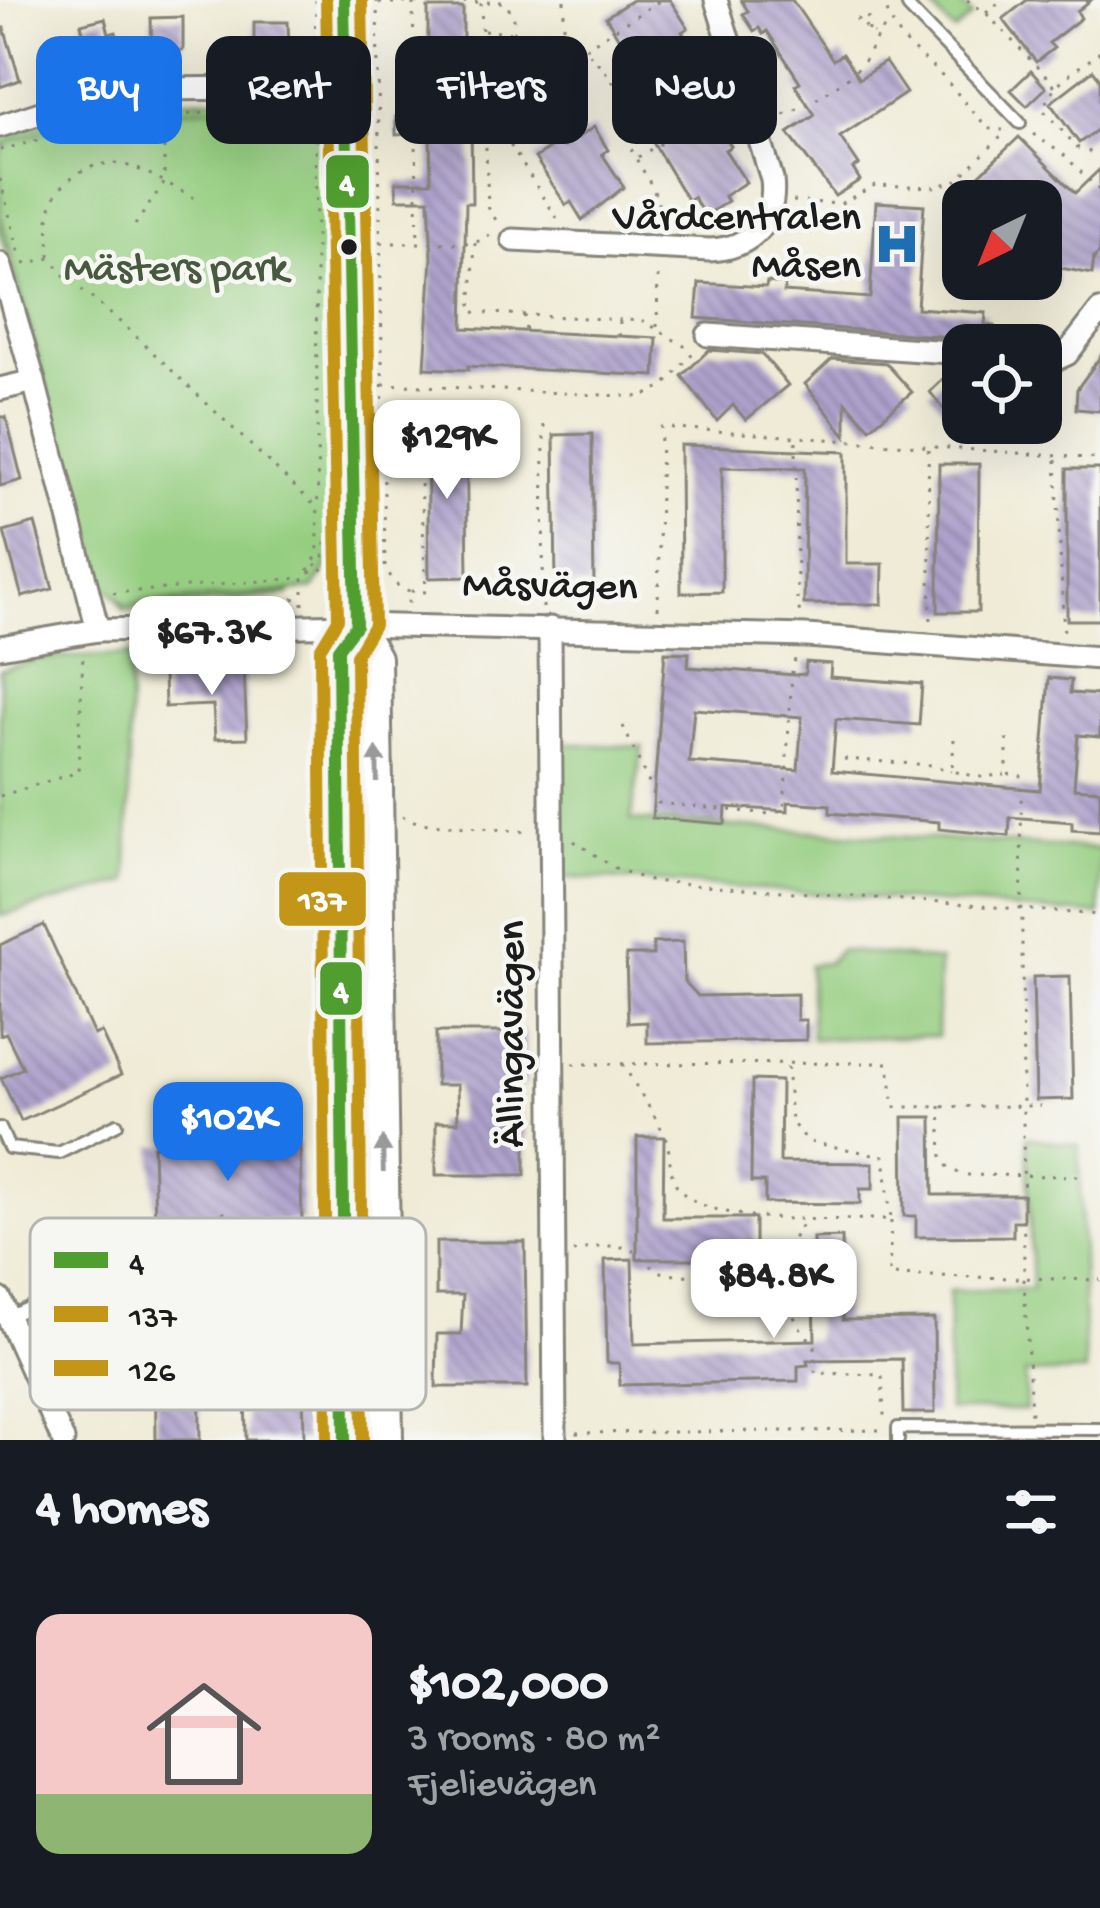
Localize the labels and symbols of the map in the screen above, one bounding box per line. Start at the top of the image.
line badge: 4 [324,153,371,210]
text: 4 [338,168,355,206]
north arrow [942,180,1062,300]
place label: Vårdcentralen Måsen [612,196,861,293]
hospital icon: Vårdcentralen Måsen [872,219,922,269]
unlabelled marker [338,236,360,258]
park label: Mästers park [64,247,293,296]
pin: $129K [363,400,531,502]
street label: Måsvägen [462,563,638,615]
pin: $67.3K [114,596,310,698]
one-way arrow [367,745,387,783]
line badge: 137 [277,870,368,928]
text: 137 [297,885,348,923]
street label: Ällingavägen [490,921,539,1147]
line badge: 4 [318,960,364,1017]
text: 4 [332,975,349,1013]
pin: $102K [144,1082,312,1184]
one-way arrow [373,1135,392,1173]
legend [30,1218,426,1410]
pin: $84.8K [676,1239,872,1341]
text: 4 [129,1247,145,1285]
text: 137 [128,1301,177,1339]
text: 126 [128,1355,176,1393]

